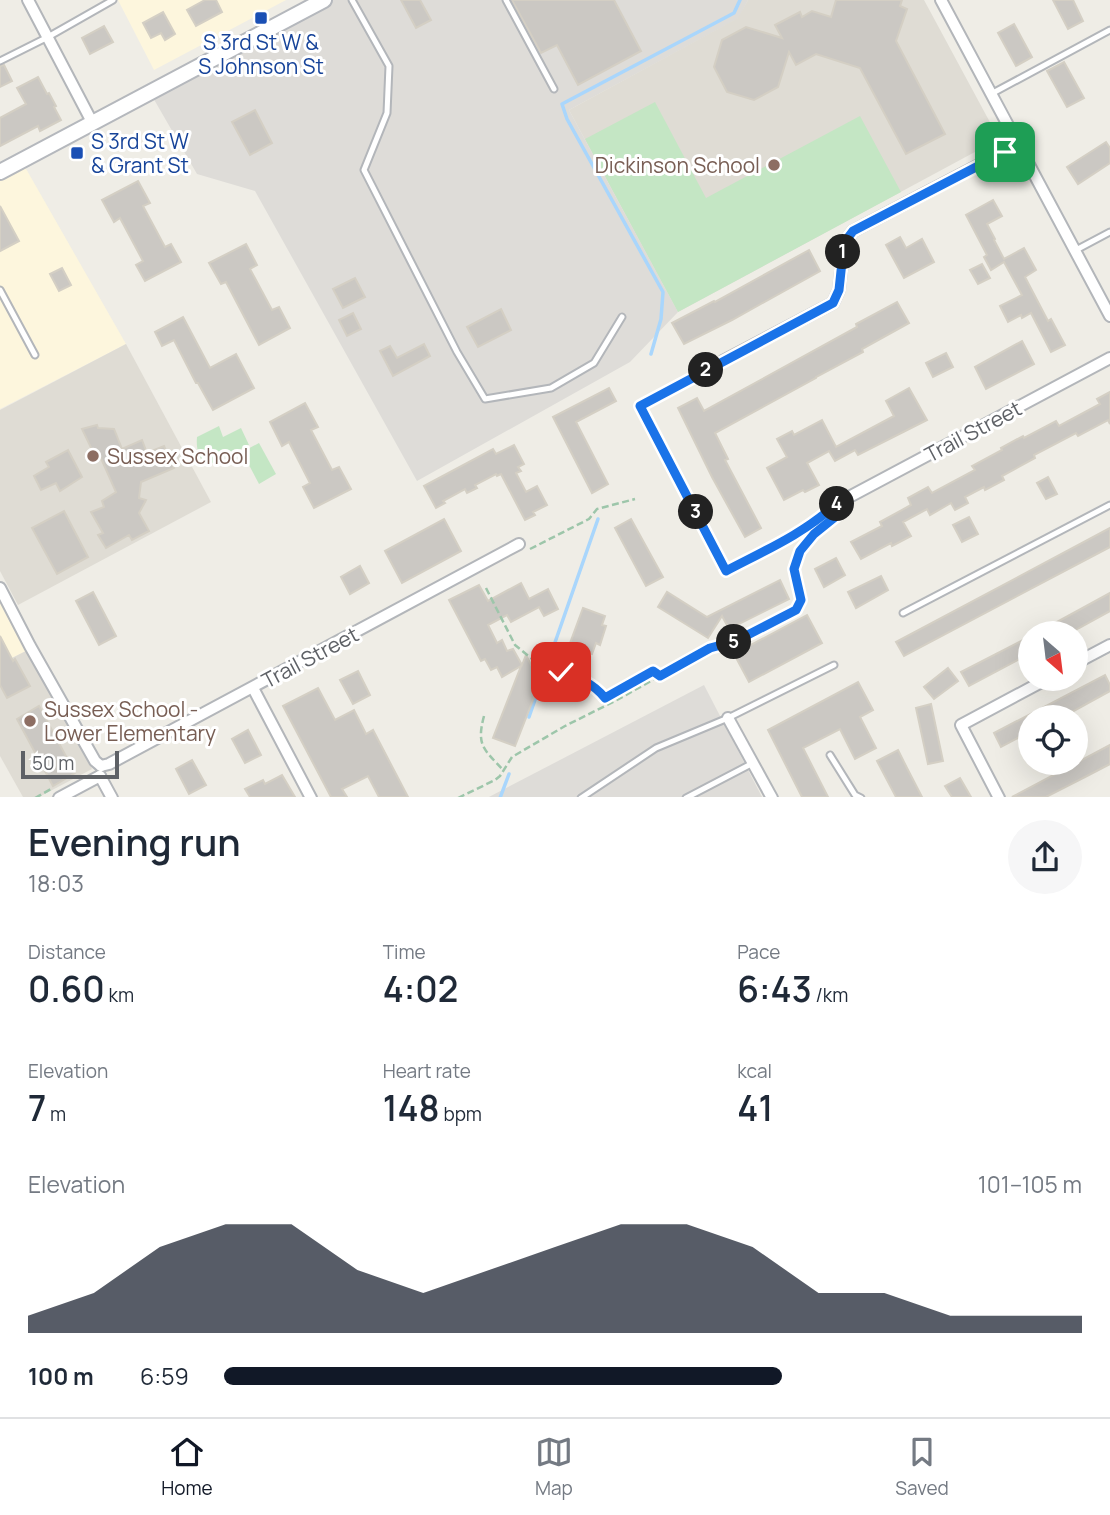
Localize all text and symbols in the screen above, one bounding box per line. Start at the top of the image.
marker: S 3rd St W & S Johnson St [253,10,269,26]
place label: S 3rd St W & S Johnson St [198,28,324,80]
pin [975,122,1035,182]
place label: S 3rd St W & Grant St [91,127,189,179]
icon: arrive [986,133,1024,171]
marker: S 3rd St W & Grant St [69,145,85,161]
place label: Dickinson School [595,151,760,179]
marker: Dickinson School [766,157,782,173]
pin: 1 [826,234,860,270]
text: 1 [838,238,847,264]
pin: 2 [688,352,724,388]
text: 2 [700,356,711,382]
street label: Trail Street [920,394,1026,468]
place label: Sussex School [107,442,248,470]
marker: Sussex School [85,448,101,464]
pin: 4 [820,486,854,522]
text: 4 [831,490,842,516]
pin: 3 [678,494,714,530]
text: 3 [690,498,701,524]
street label: Trail Street [257,620,363,694]
north arrow [1018,621,1088,691]
map controls [1018,621,1088,775]
pin: 5 [716,624,752,660]
text: 5 [728,628,739,654]
pin [531,642,591,702]
icon: check [542,653,580,691]
place label: Sussex School - Lower Elementary [44,695,216,747]
button: locate [1018,705,1088,775]
marker: Sussex School - Lower Elementary [22,713,38,729]
scale bar [21,748,119,780]
text: 50 m [32,750,74,776]
text: Evening run [28,815,241,867]
button: share [1008,820,1082,894]
text: 18:03 [28,867,84,899]
text: Distance [28,939,106,965]
text: Time [383,939,426,965]
text: Pace [737,939,780,965]
text: 0.60 [28,965,105,1013]
text: 4:02 [383,965,458,1013]
text: 6:43 [737,965,812,1013]
text: km [105,982,134,1008]
text: /km [812,982,848,1008]
text: Elevation [28,1058,108,1084]
text: Heart rate [383,1058,471,1084]
text: kcal [737,1058,772,1084]
text: 7 [28,1084,46,1132]
text: 148 [383,1084,440,1132]
text: 41 [737,1084,773,1132]
text: m [46,1101,66,1127]
text: bpm [440,1101,482,1127]
text: Elevation [28,1168,125,1200]
text: 101–105 m [978,1168,1082,1200]
text: 100 m [28,1360,94,1392]
text: 6:59 [140,1360,189,1392]
tab: Home [161,1433,213,1501]
tab: Map [535,1433,573,1501]
tab: Saved [895,1433,949,1501]

